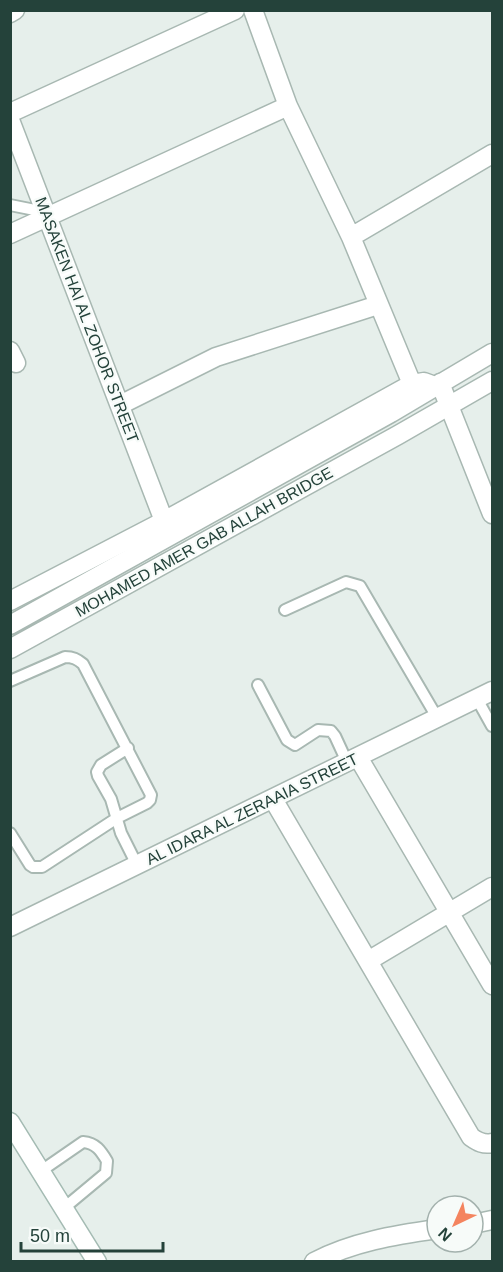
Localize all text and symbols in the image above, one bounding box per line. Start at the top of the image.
street label: MASAKEN HAI AL ZOHOR STREET [32,195,142,445]
street label: MOHAMED AMER GAB ALLAH BRIDGE [72,464,336,620]
street label: AL IDARA AL ZERAAIA STREET [143,750,361,868]
north arrow [425,1194,485,1254]
scale bar [21,1215,164,1253]
text: N [435,1224,455,1245]
text: 50 m [30,1226,70,1246]

